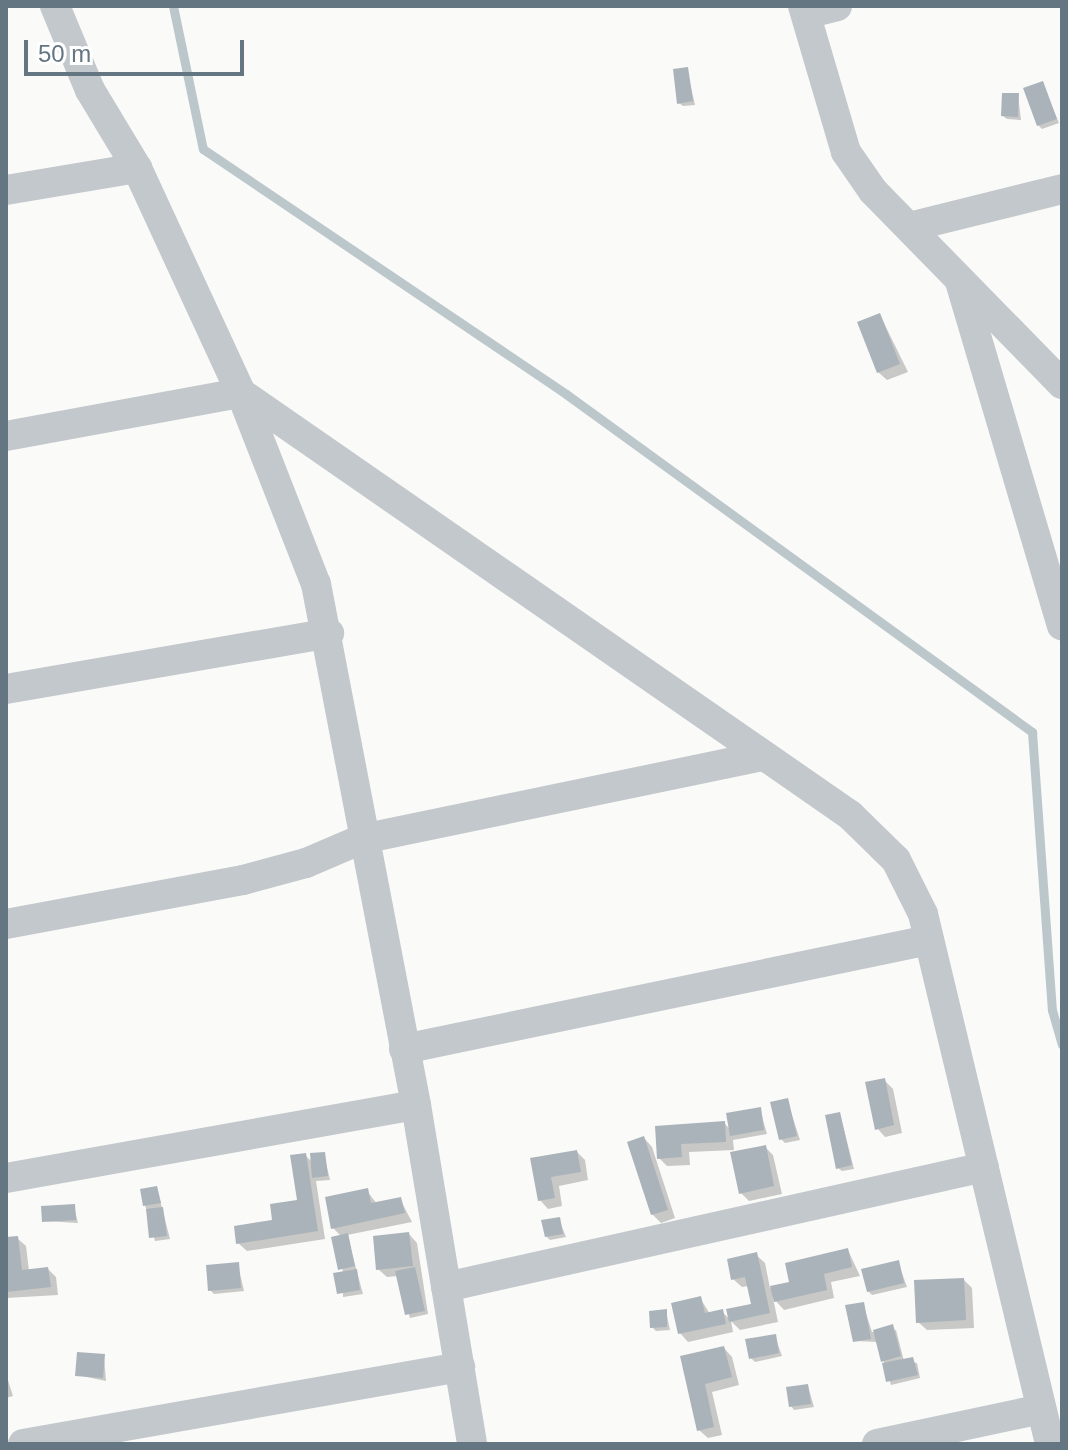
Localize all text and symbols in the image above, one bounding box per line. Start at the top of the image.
scale bar [28,24,248,74]
text: 50 m [38,40,91,67]

